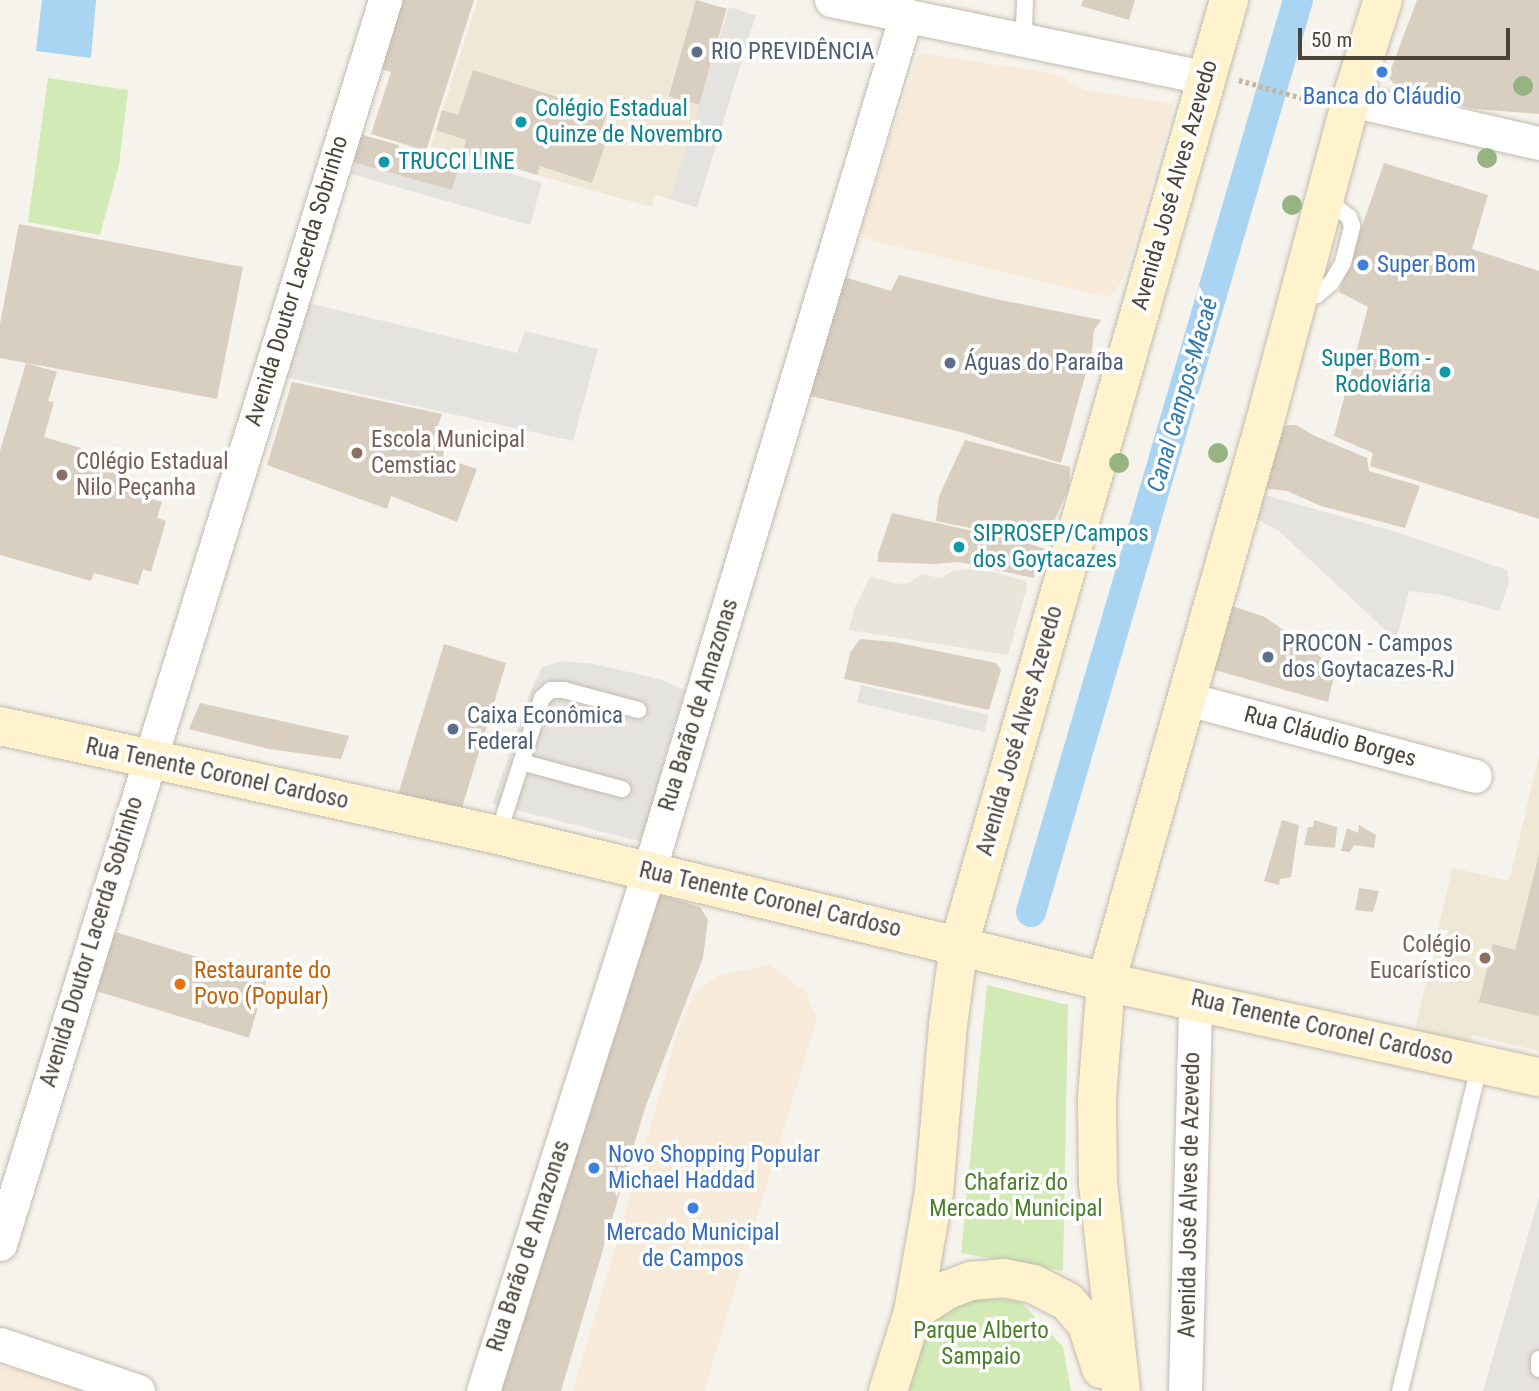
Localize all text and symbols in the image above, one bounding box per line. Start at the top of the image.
scale bar [1301,14,1513,58]
text: 50 m [1311,28,1352,52]
place label: RIO PREVIDÊNCIA [711,38,874,66]
marker: RIO PREVIDÊNCIA [689,44,705,60]
street label: Avenida José Alves Azevedo [1126,57,1224,313]
marker: Banca do Cláudio [1374,64,1390,80]
place label: Banca do Cláudio [1303,83,1461,111]
place label: Colégio Estadual Quinze de Novembro [535,95,723,149]
marker: Colégio Estadual Quinze de Novembro [513,114,529,130]
street label: Avenida Doutor Lacerda Sobrinho [240,132,354,430]
place label: TRUCCI LINE [398,148,515,176]
marker: TRUCCI LINE [376,154,392,170]
place label: Super Bom [1377,251,1476,279]
marker: Super Bom [1355,257,1371,273]
water label: Canal Campos-Macaé [1142,295,1224,495]
place label: Super Bom - Rodoviária [1321,345,1431,399]
place label: Águas do Paraíba [964,349,1124,377]
marker: Águas do Paraíba [942,355,958,371]
marker: Super Bom - Rodoviária [1437,364,1453,380]
place label: Escola Municipal Cemstiac [371,426,525,480]
marker: Escola Municipal Cemstiac [349,445,365,461]
place label: C0légio Estadual Nilo Peçanha [76,448,228,502]
marker: C0légio Estadual Nilo Peçanha [54,467,70,483]
place label: SIPROSEP/Campos dos Goytacazes [973,520,1149,574]
marker: SIPROSEP/Campos dos Goytacazes [951,539,967,555]
street label: Rua Barão de Amazonas [654,595,744,815]
street label: Avenida José Alves Azevedo [971,603,1069,859]
place label: PROCON - Campos dos Goytacazes-RJ [1282,630,1455,684]
marker: PROCON - Campos dos Goytacazes-RJ [1260,649,1276,665]
street label: Rua Cláudio Borges [1241,701,1419,773]
place label: Caixa Econômica Federal [467,702,623,756]
marker: Caixa Econômica Federal [445,721,461,737]
street label: Rua Tenente Coronel Cardoso [83,733,351,815]
street label: Avenida Doutor Lacerda Sobrinho [35,793,149,1091]
street label: Rua Tenente Coronel Cardoso [636,856,904,944]
place label: Colégio Eucarístico [1370,931,1471,985]
marker: Colégio Eucarístico [1477,950,1493,966]
place label: Restaurante do Povo (Popular) [194,957,331,1011]
marker: Restaurante do Povo (Popular) [172,976,188,992]
street label: Rua Tenente Coronel Cardoso [1188,984,1456,1072]
street label: Avenida José Alves de Azevedo [1174,1052,1206,1338]
street label: Rua Barão de Amazonas [482,1137,576,1355]
place label: Novo Shopping Popular Michael Haddad [608,1141,820,1195]
marker: Novo Shopping Popular Michael Haddad [586,1160,602,1176]
park label: Chafariz do Mercado Municipal [929,1169,1103,1223]
marker: Mercado Municipal de Campos [685,1200,701,1216]
place label: Mercado Municipal de Campos [606,1219,780,1273]
park label: Parque Alberto Sampaio [913,1317,1049,1371]

